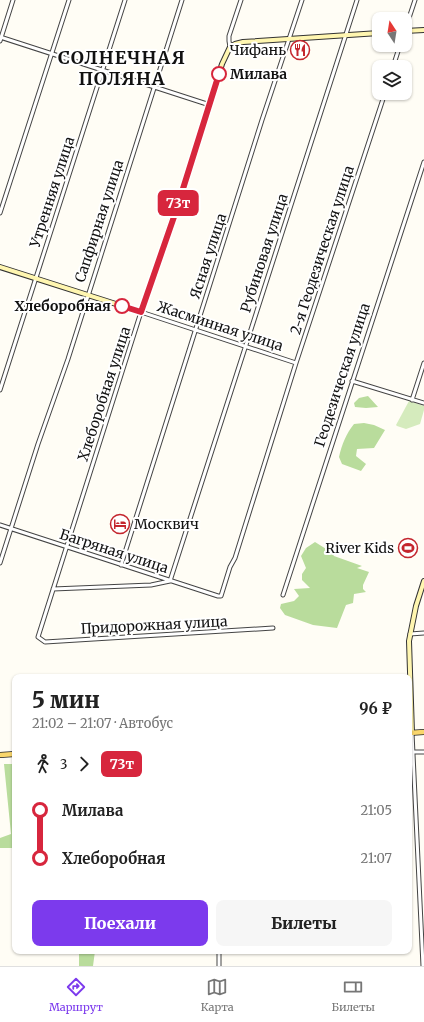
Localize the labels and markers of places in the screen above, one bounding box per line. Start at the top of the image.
restaurant icon: Чифань [289,39,311,61]
place label: Чифань [230,41,286,59]
place label: Милава [230,65,287,83]
marker: Милава [211,66,227,82]
place label: Хлеборобная [14,297,111,315]
marker: Хлеборобная [114,298,130,314]
hotel icon: Москвич [109,513,131,535]
place label: Москвич [134,515,199,533]
sports icon: River Kids [397,537,419,559]
place label: River Kids [325,539,394,557]

